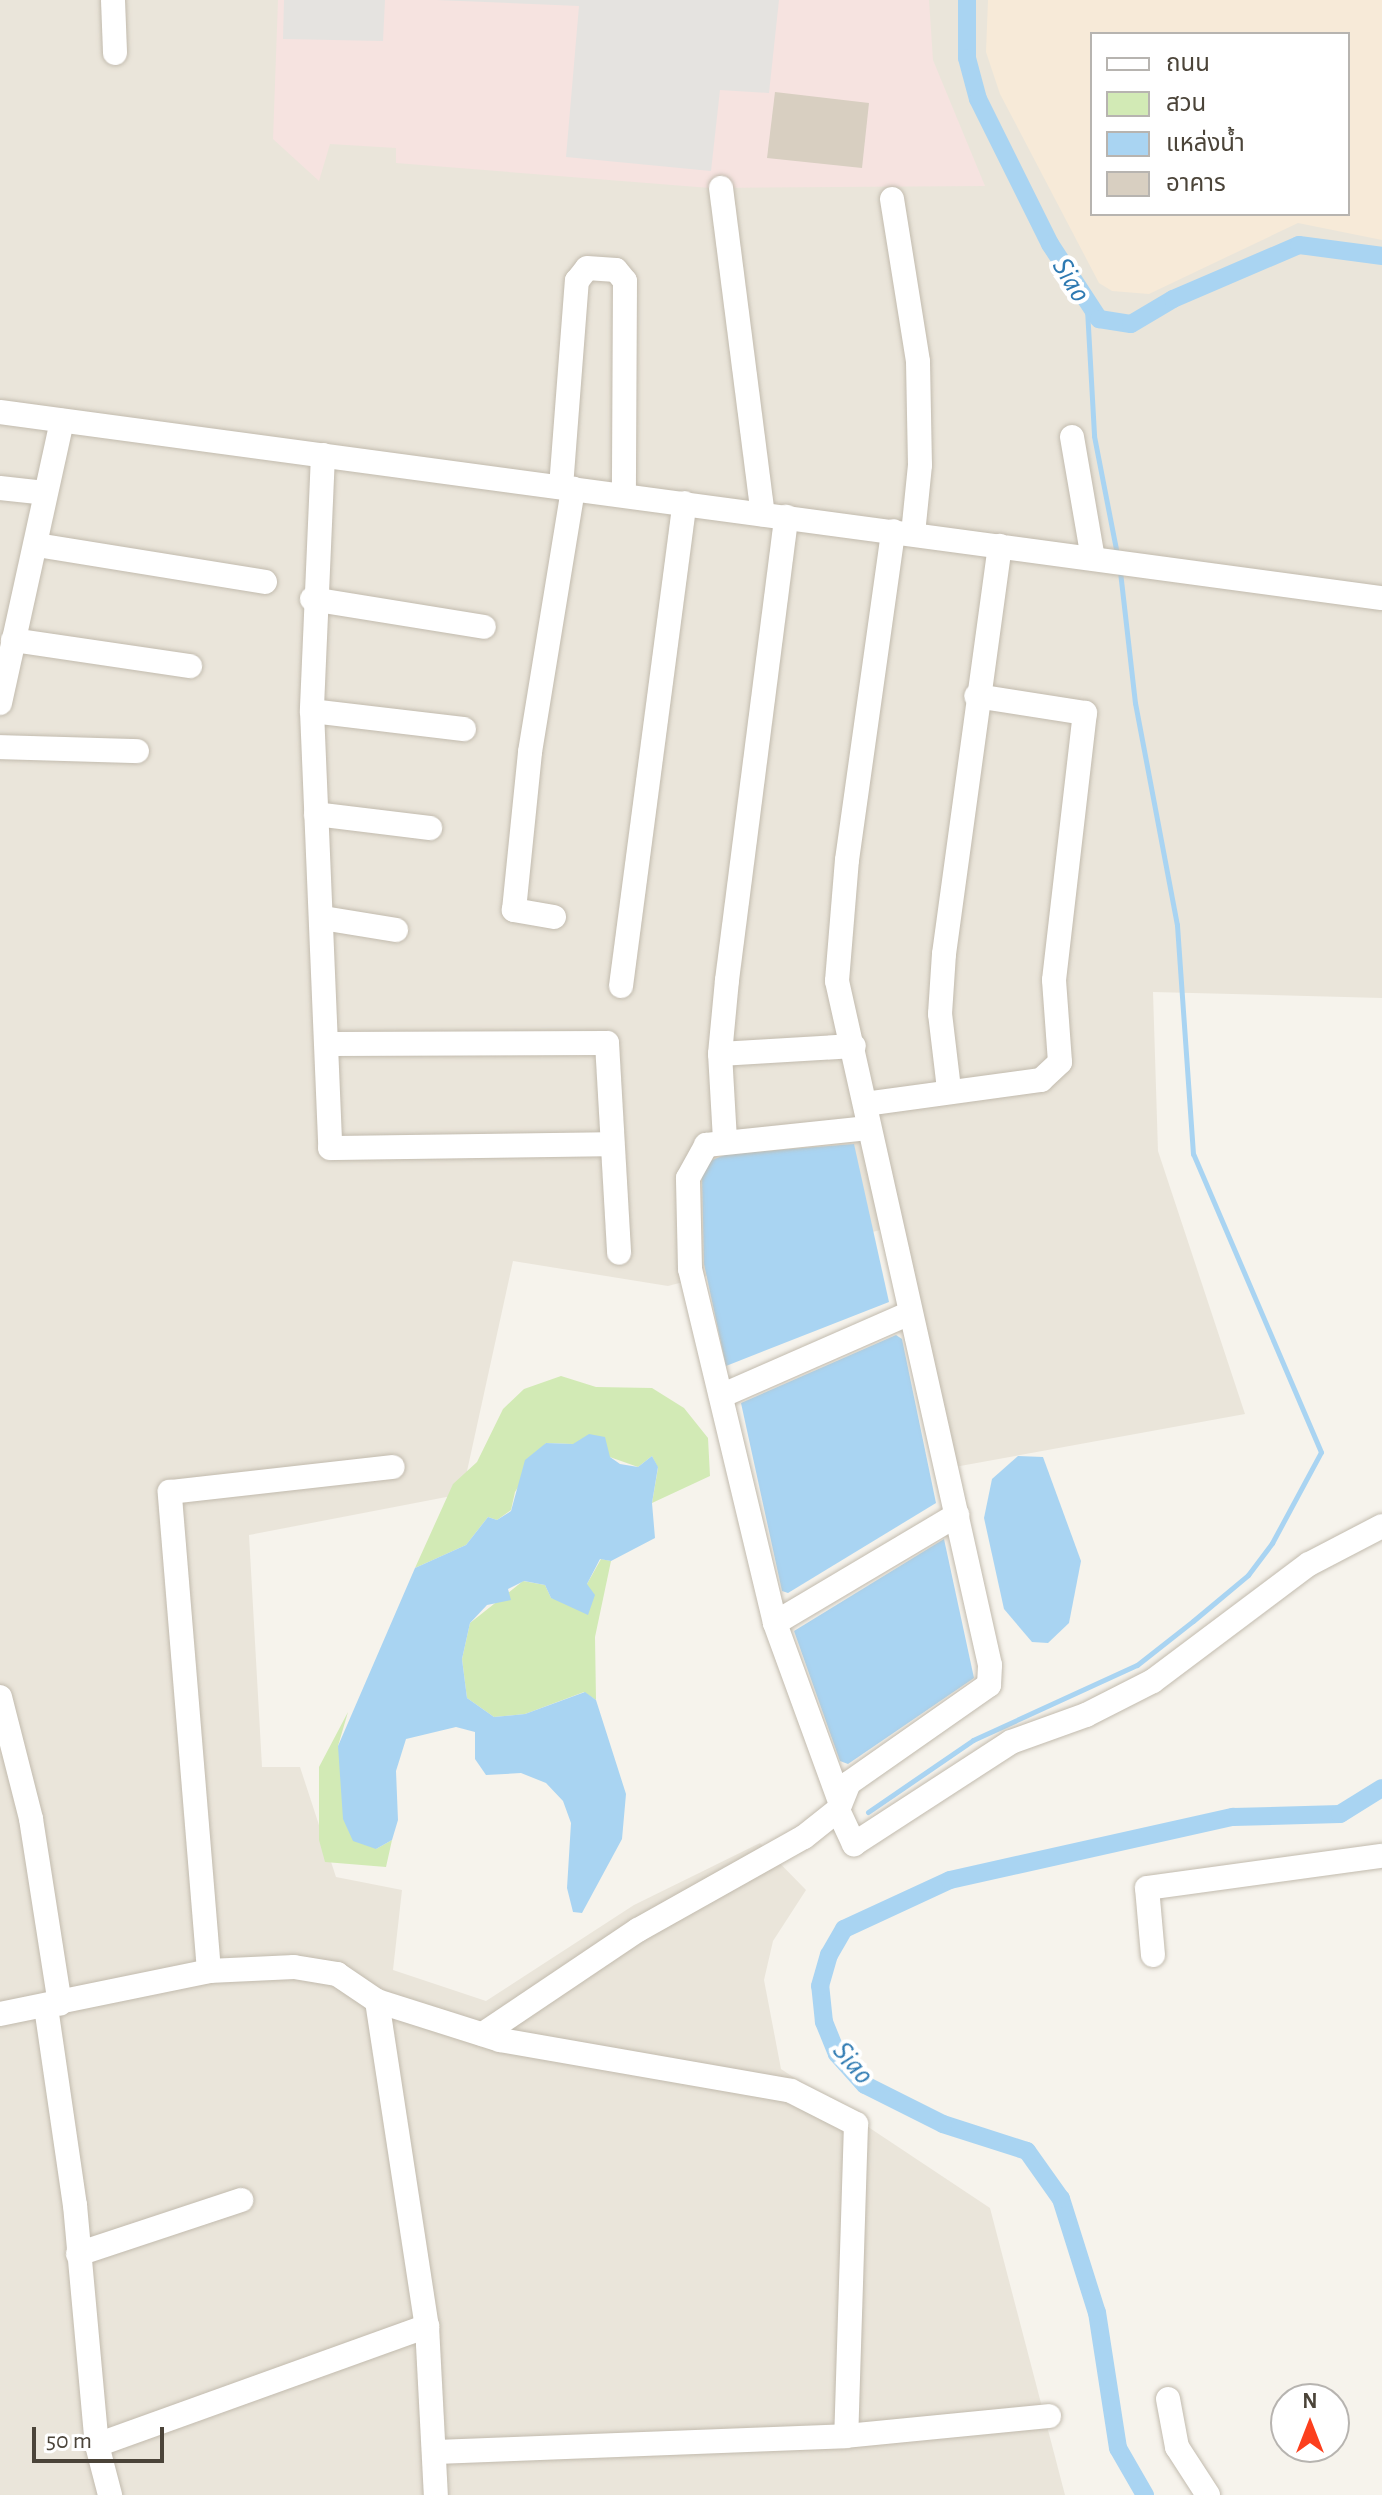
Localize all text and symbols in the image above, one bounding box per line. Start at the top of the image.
legend [1090,32,1350,216]
text: ถนน [1166,52,1210,76]
text: สวน [1166,92,1206,116]
text: แหล่งน้ำ [1166,132,1245,156]
text: อาคาร [1166,172,1226,196]
water label: Siao [1044,251,1098,309]
water label: Siao [825,2034,881,2092]
north arrow [1270,2383,1350,2463]
text: N [1302,2390,1318,2412]
scale bar [36,2411,168,2461]
text: 50 m [46,2429,92,2453]

